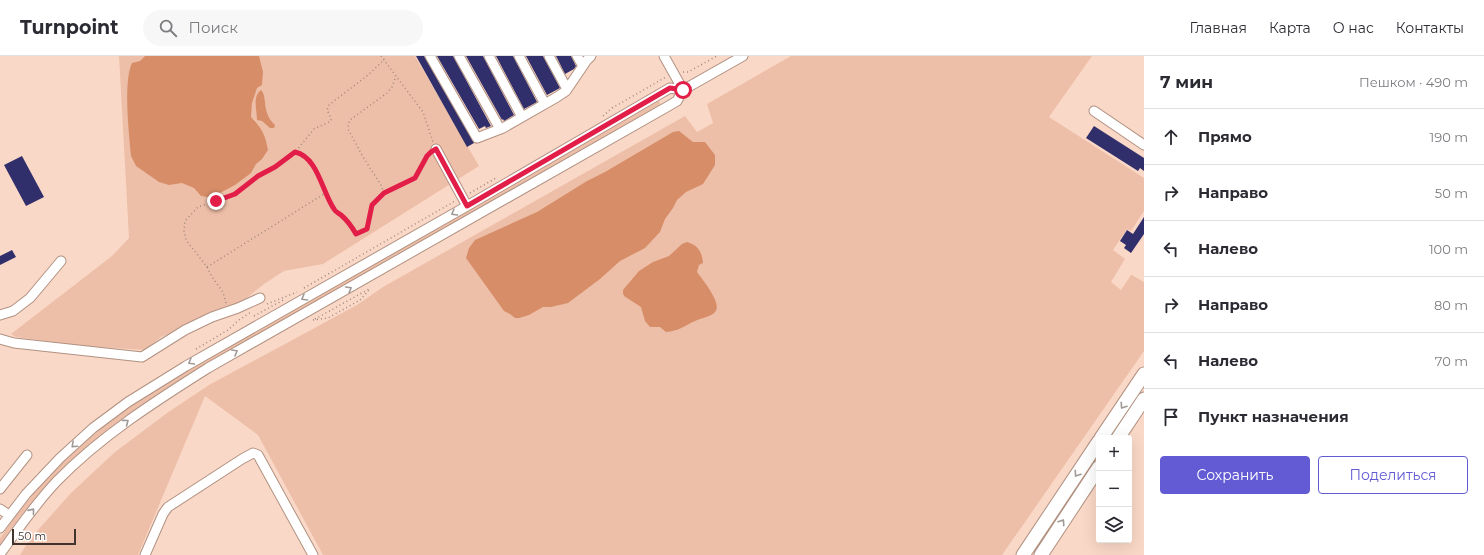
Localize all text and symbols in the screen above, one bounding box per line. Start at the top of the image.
search box [143,10,423,46]
text: Turnpoint [20,16,119,39]
icon: search [157,17,179,39]
text: Поиск [189,18,238,37]
text: Главная [1189,19,1247,37]
text: Карта [1269,19,1311,37]
text: О нас [1333,19,1374,37]
text: Контакты [1396,19,1464,37]
text: 7 мин [1160,72,1213,92]
text: Пешком · 490 m [1359,74,1468,90]
route start [674,81,692,99]
icon: ahead [1160,126,1182,148]
text: Прямо [1198,127,1252,146]
text: 190 m [1430,129,1468,145]
icon: right [1160,182,1182,204]
text: Направо [1198,183,1268,202]
text: 50 m [1435,185,1468,201]
route end [207,192,225,210]
one-way arrow [451,209,458,216]
icon: left [1160,238,1182,260]
text: Налево [1198,239,1258,258]
text: 100 m [1429,241,1468,257]
one-way arrow [345,286,352,293]
one-way arrow [301,293,308,301]
icon: right [1160,294,1182,316]
text: Направо [1198,295,1268,314]
text: 80 m [1434,297,1468,313]
one-way arrow [231,350,239,357]
icon: left [1160,350,1182,372]
text: Налево [1198,351,1258,370]
text: 70 m [1435,353,1468,369]
one-way arrow [188,358,195,365]
one-way arrow [1120,402,1127,409]
icon: arrive [1160,406,1182,428]
text: Пункт назначения [1198,407,1349,426]
one-way arrow [121,420,128,427]
map controls [1096,435,1132,543]
button: + [1096,435,1132,471]
one-way arrow [71,441,79,448]
button: Сохранить [1160,456,1310,494]
button: Поделиться [1318,456,1468,494]
one-way arrow [1074,470,1082,477]
button: − [1096,471,1132,507]
button: layers [1096,507,1132,543]
one-way arrow [27,509,34,516]
one-way arrow [1057,520,1064,527]
scale bar [12,527,76,546]
text: 50 m [18,529,46,543]

